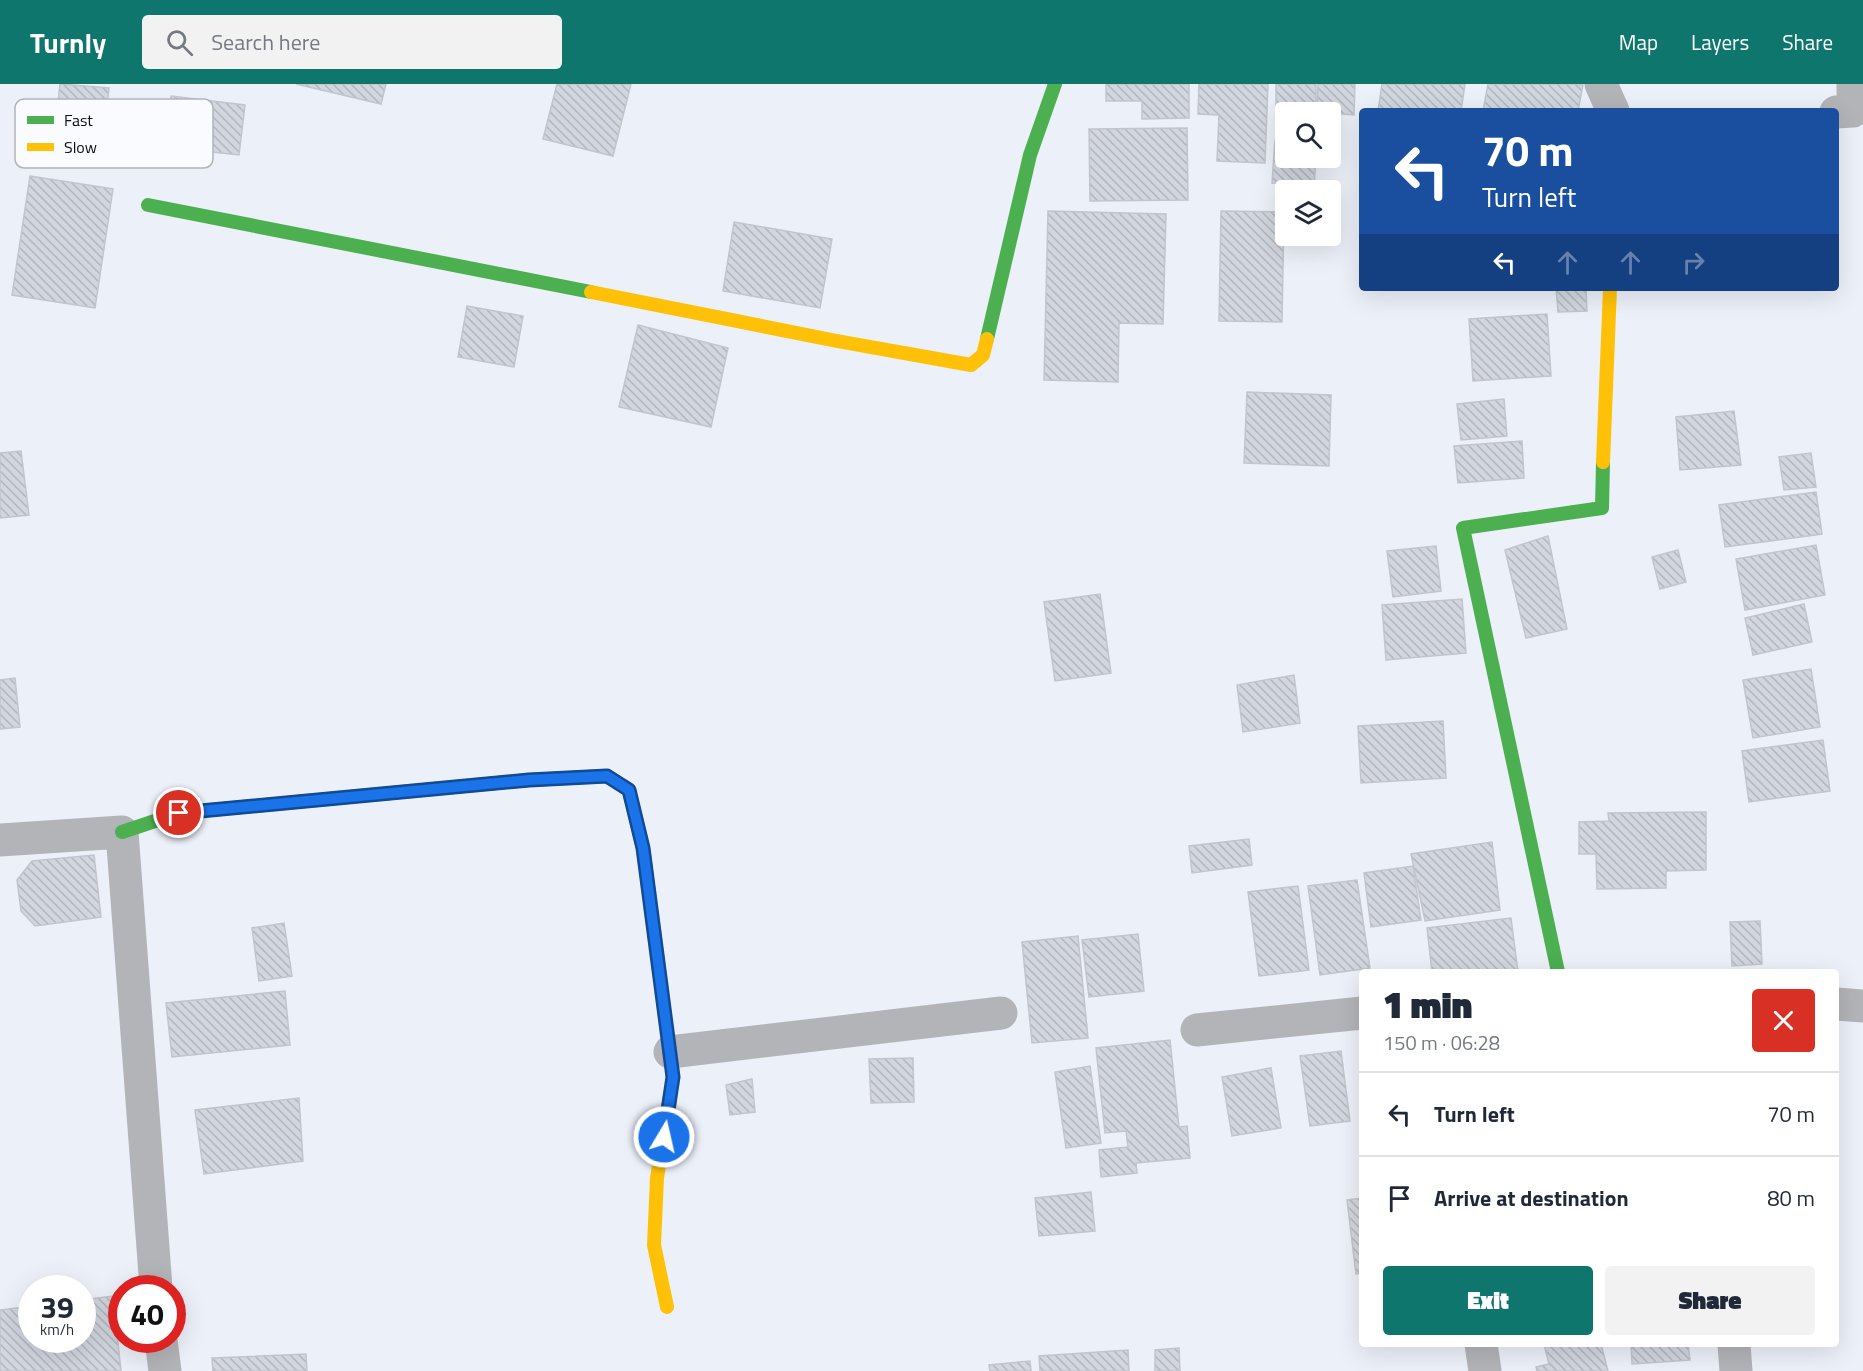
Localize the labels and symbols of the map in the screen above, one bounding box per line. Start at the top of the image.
legend [15,99,213,168]
text: Fast [64,108,93,132]
text: Slow [64,135,97,159]
pin [153,787,204,838]
position arrow [632,1105,696,1169]
speed limit sign: 40 [108,1275,186,1353]

